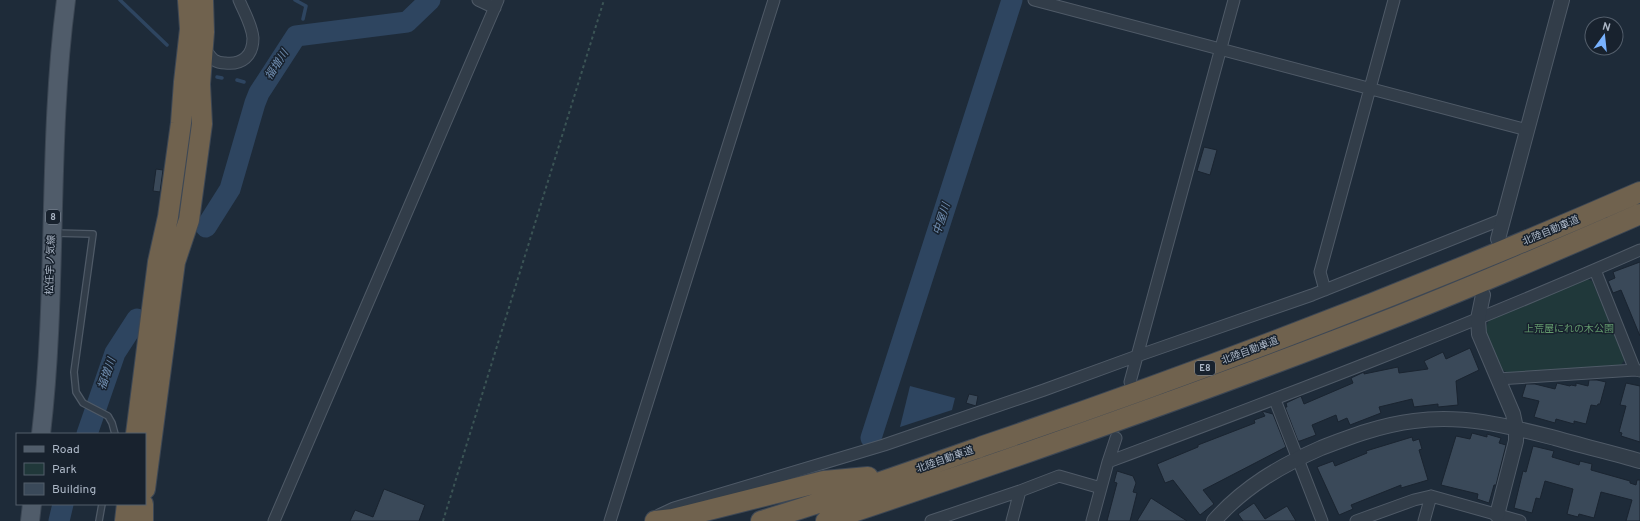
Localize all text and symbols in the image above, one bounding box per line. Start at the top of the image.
north arrow [1584,16,1624,56]
text: N [1601,20,1612,35]
water label: 福増川 [262,47,292,83]
water label: 中屋川 [930,200,954,237]
road number: 8 [46,210,60,224]
street label: 北陸自動車道 [1521,213,1581,249]
street label: 松任宇ノ気線 [43,235,59,295]
park label: 上荒屋にれの木公園 [1524,323,1614,336]
street label: 北陸自動車道 [1220,334,1280,368]
water label: 福増川 [95,355,119,392]
road number: E8 [1195,361,1215,375]
legend [16,433,146,505]
text: Road [52,442,80,458]
street label: 北陸自動車道 [915,444,975,476]
text: Park [52,462,77,478]
text: Building [52,482,96,498]

